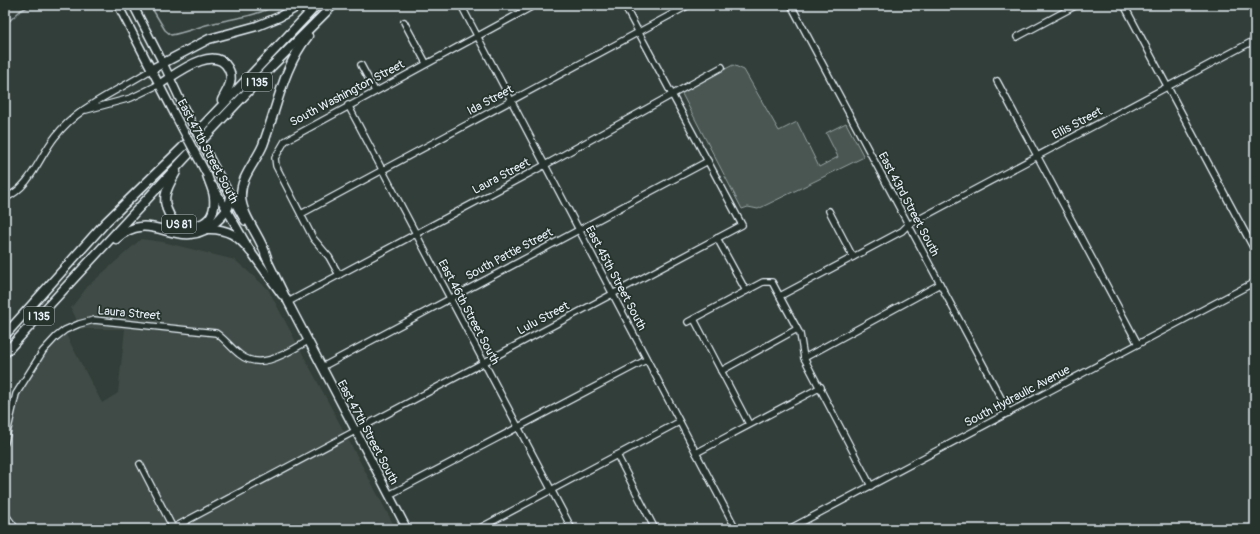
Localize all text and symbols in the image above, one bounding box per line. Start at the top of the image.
street label: South Washington Street [287,57,407,130]
road number: I 135 [242,73,272,91]
street label: Ida Street [465,82,516,119]
street label: East 47th Street South [174,96,242,206]
street label: Ellis Street [1050,104,1105,143]
street label: East 43rd Street South [875,150,943,259]
street label: Laura Street [470,155,533,198]
road number: US 81 [162,215,196,233]
street label: East 45th Street South [582,223,650,333]
street label: South Pattie Street [463,225,556,284]
street label: East 46th Street South [435,257,503,368]
street label: Lulu Street [515,298,572,338]
street label: Laura Street [97,303,161,324]
road number: I 135 [24,307,54,325]
street label: South Hydraulic Avenue [962,362,1073,431]
street label: East 47th Street South [334,377,402,487]

